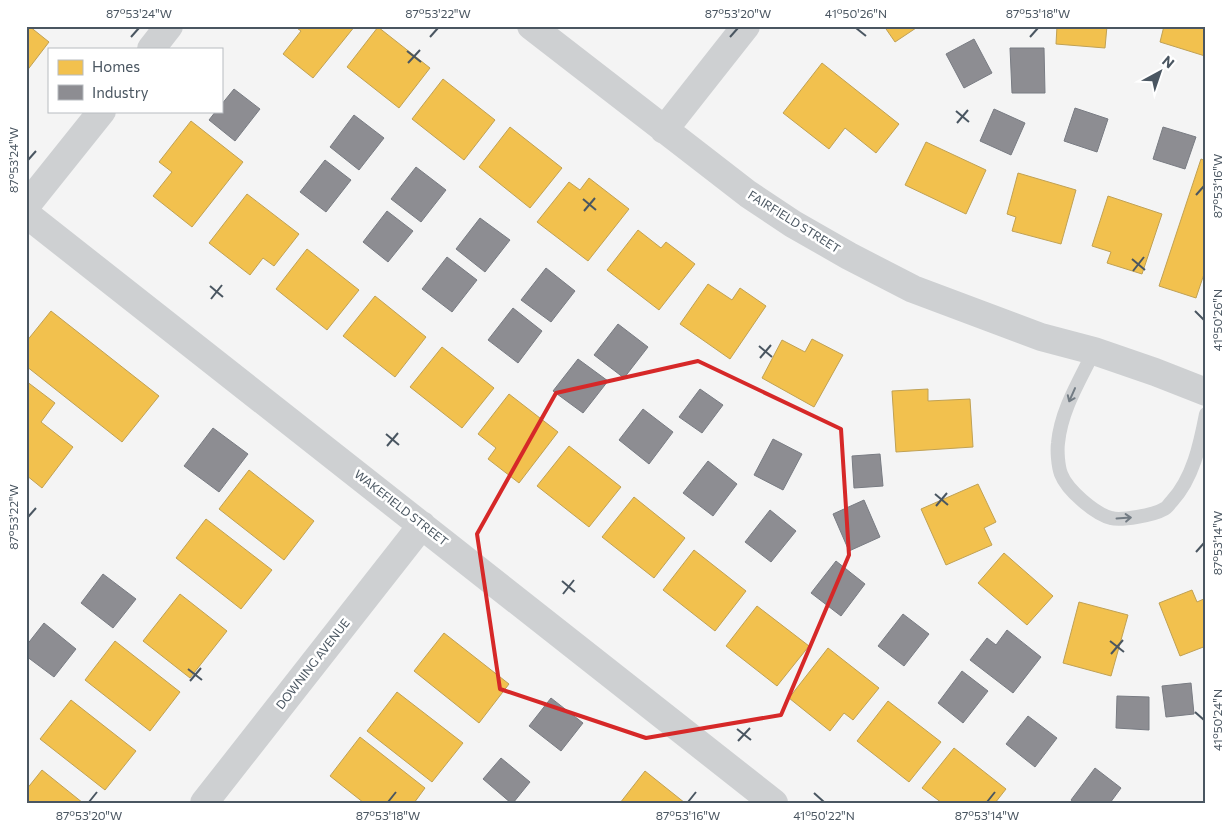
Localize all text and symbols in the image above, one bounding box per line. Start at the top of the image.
text: 87°53'24"W [106,6,172,20]
text: 87°53'22"W [405,6,471,20]
text: 87°53'20"W [705,6,771,20]
text: 41°50'26"N [825,6,887,20]
text: 87°53'18"W [1006,6,1070,20]
legend [48,48,222,112]
north arrow [1134,48,1184,98]
text: N [1159,52,1178,72]
text: Homes [92,57,140,75]
text: Industry [92,83,149,101]
text: 87°53'24"W [6,127,20,193]
text: 87°53'16"W [1210,154,1224,218]
street label: FAIRFIELD STREET [746,187,843,255]
text: 41°50'26"N [1210,289,1224,351]
one-way arrow [1067,387,1077,402]
street label: WAKEFIELD STREET [352,466,451,548]
text: 87°53'22"W [6,484,20,550]
text: 87°53'14"W [1210,511,1224,575]
one-way arrow [1115,513,1131,522]
street label: DOWNING AVENUE [273,615,352,711]
text: 41°50'24"N [1210,689,1224,751]
text: 87°53'20"W [56,808,122,822]
text: 87°53'18"W [356,808,420,822]
text: 87°53'16"W [656,808,720,822]
text: 41°50'22"N [793,808,855,822]
text: 87°53'14"W [955,808,1019,822]

